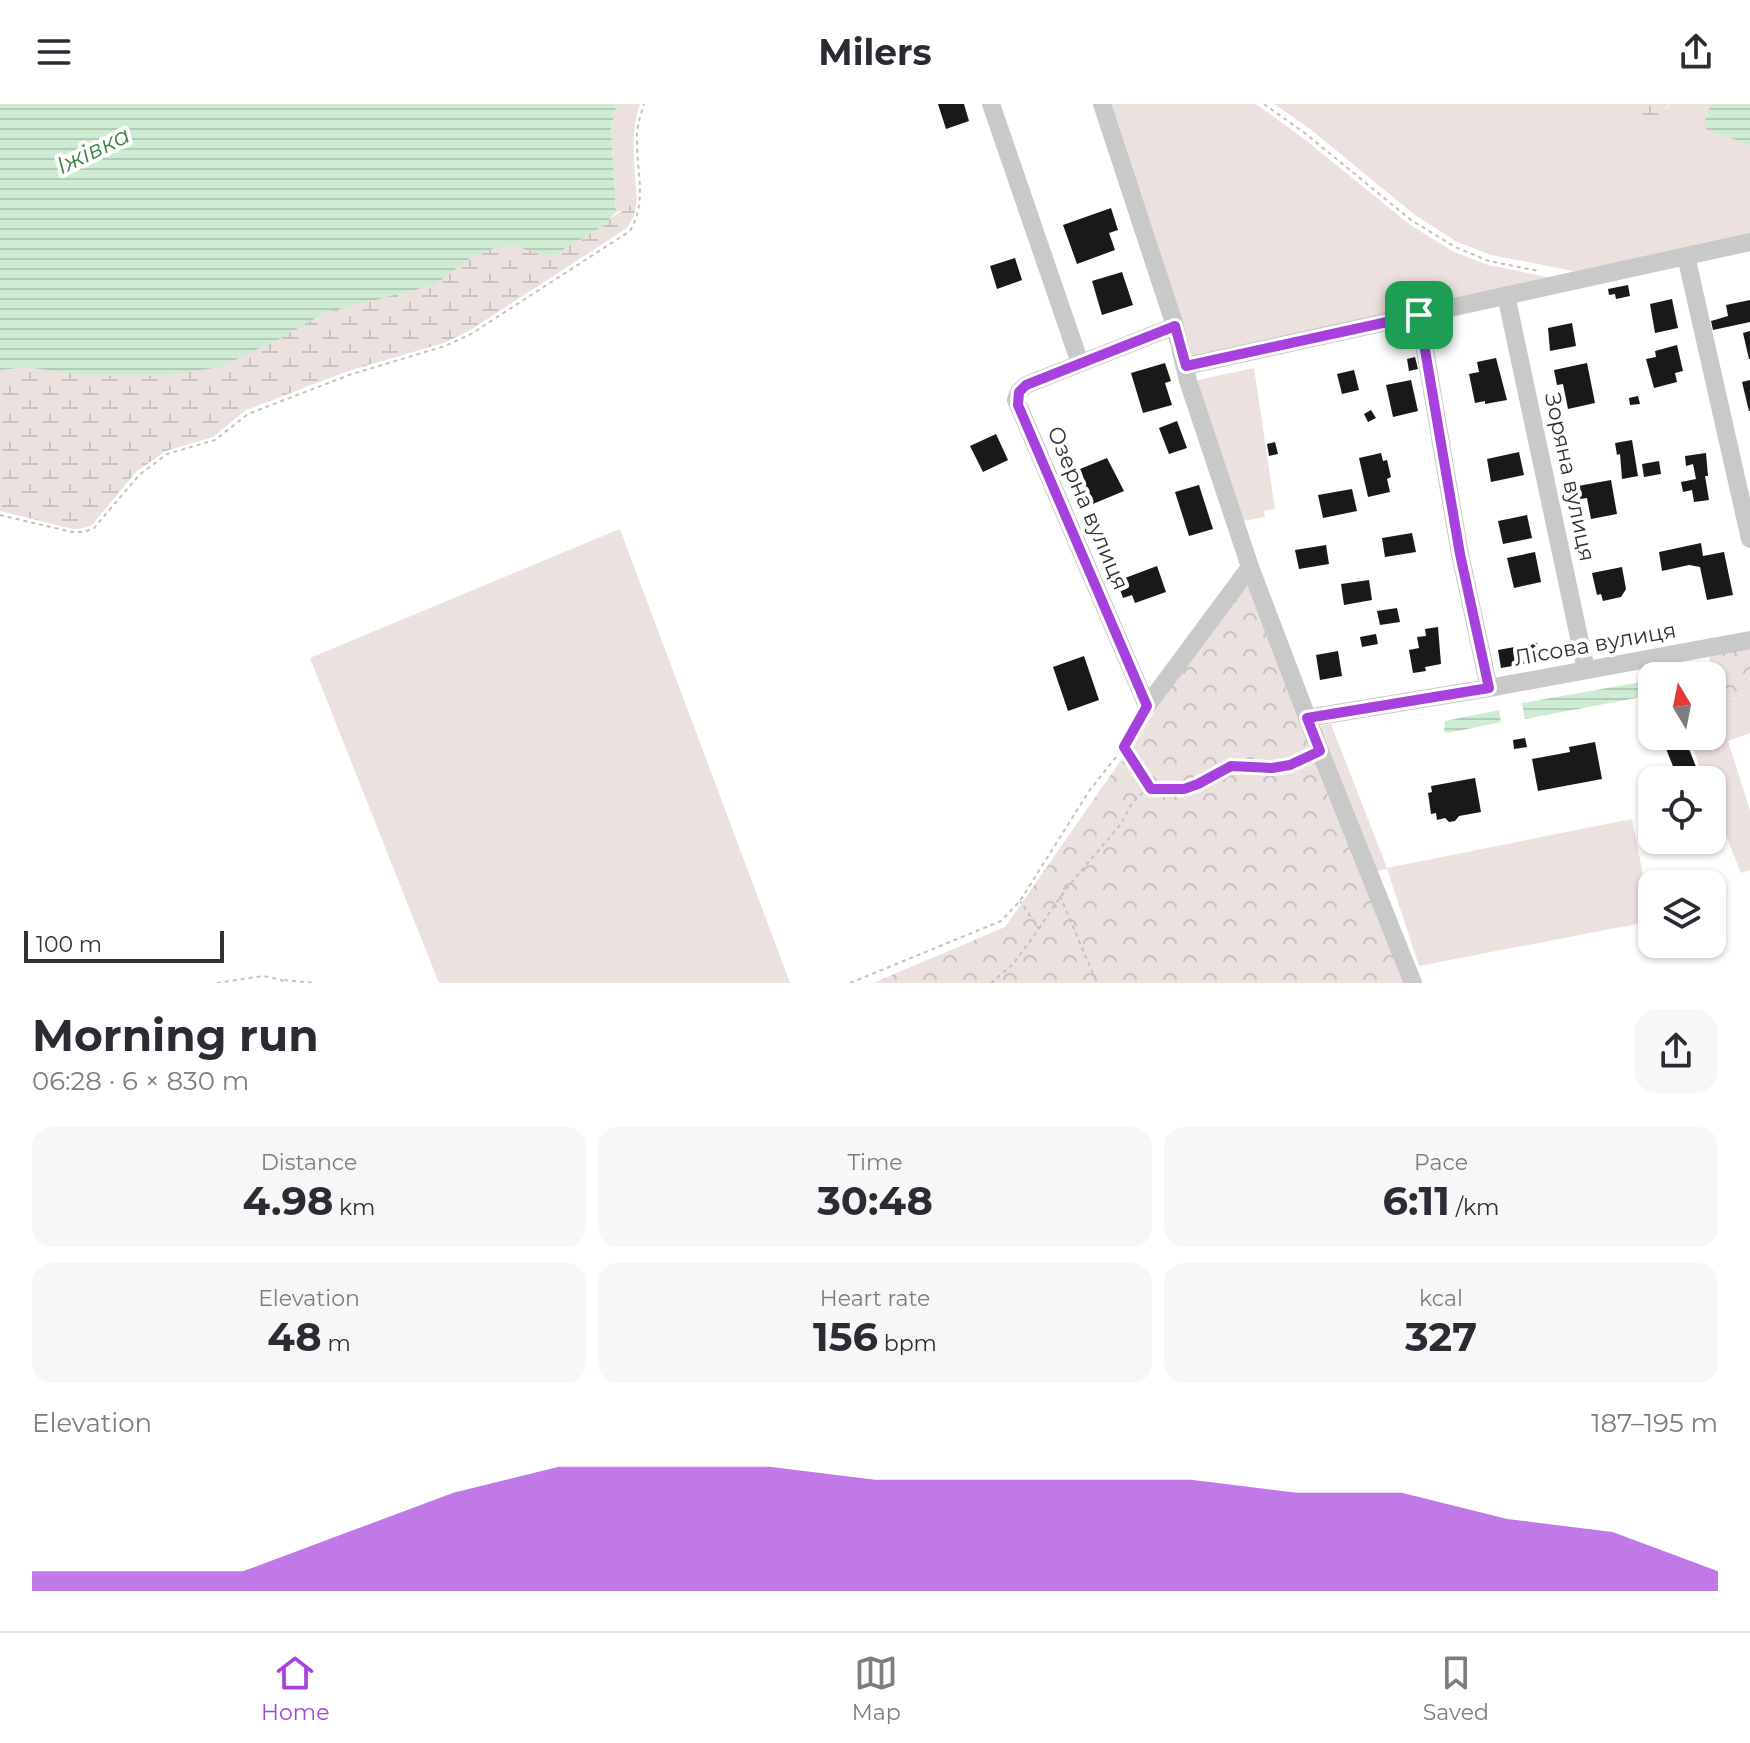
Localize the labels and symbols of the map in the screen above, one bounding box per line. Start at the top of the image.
water label: Іжівка [51,120,135,180]
pin [1385,281,1453,349]
street label: Зоряна вулиця [1539,390,1601,564]
street label: Озерна вулиця [1041,422,1135,594]
street label: Лісова вулиця [1512,616,1678,672]
north arrow [1638,662,1726,750]
scale bar [24,927,224,963]

